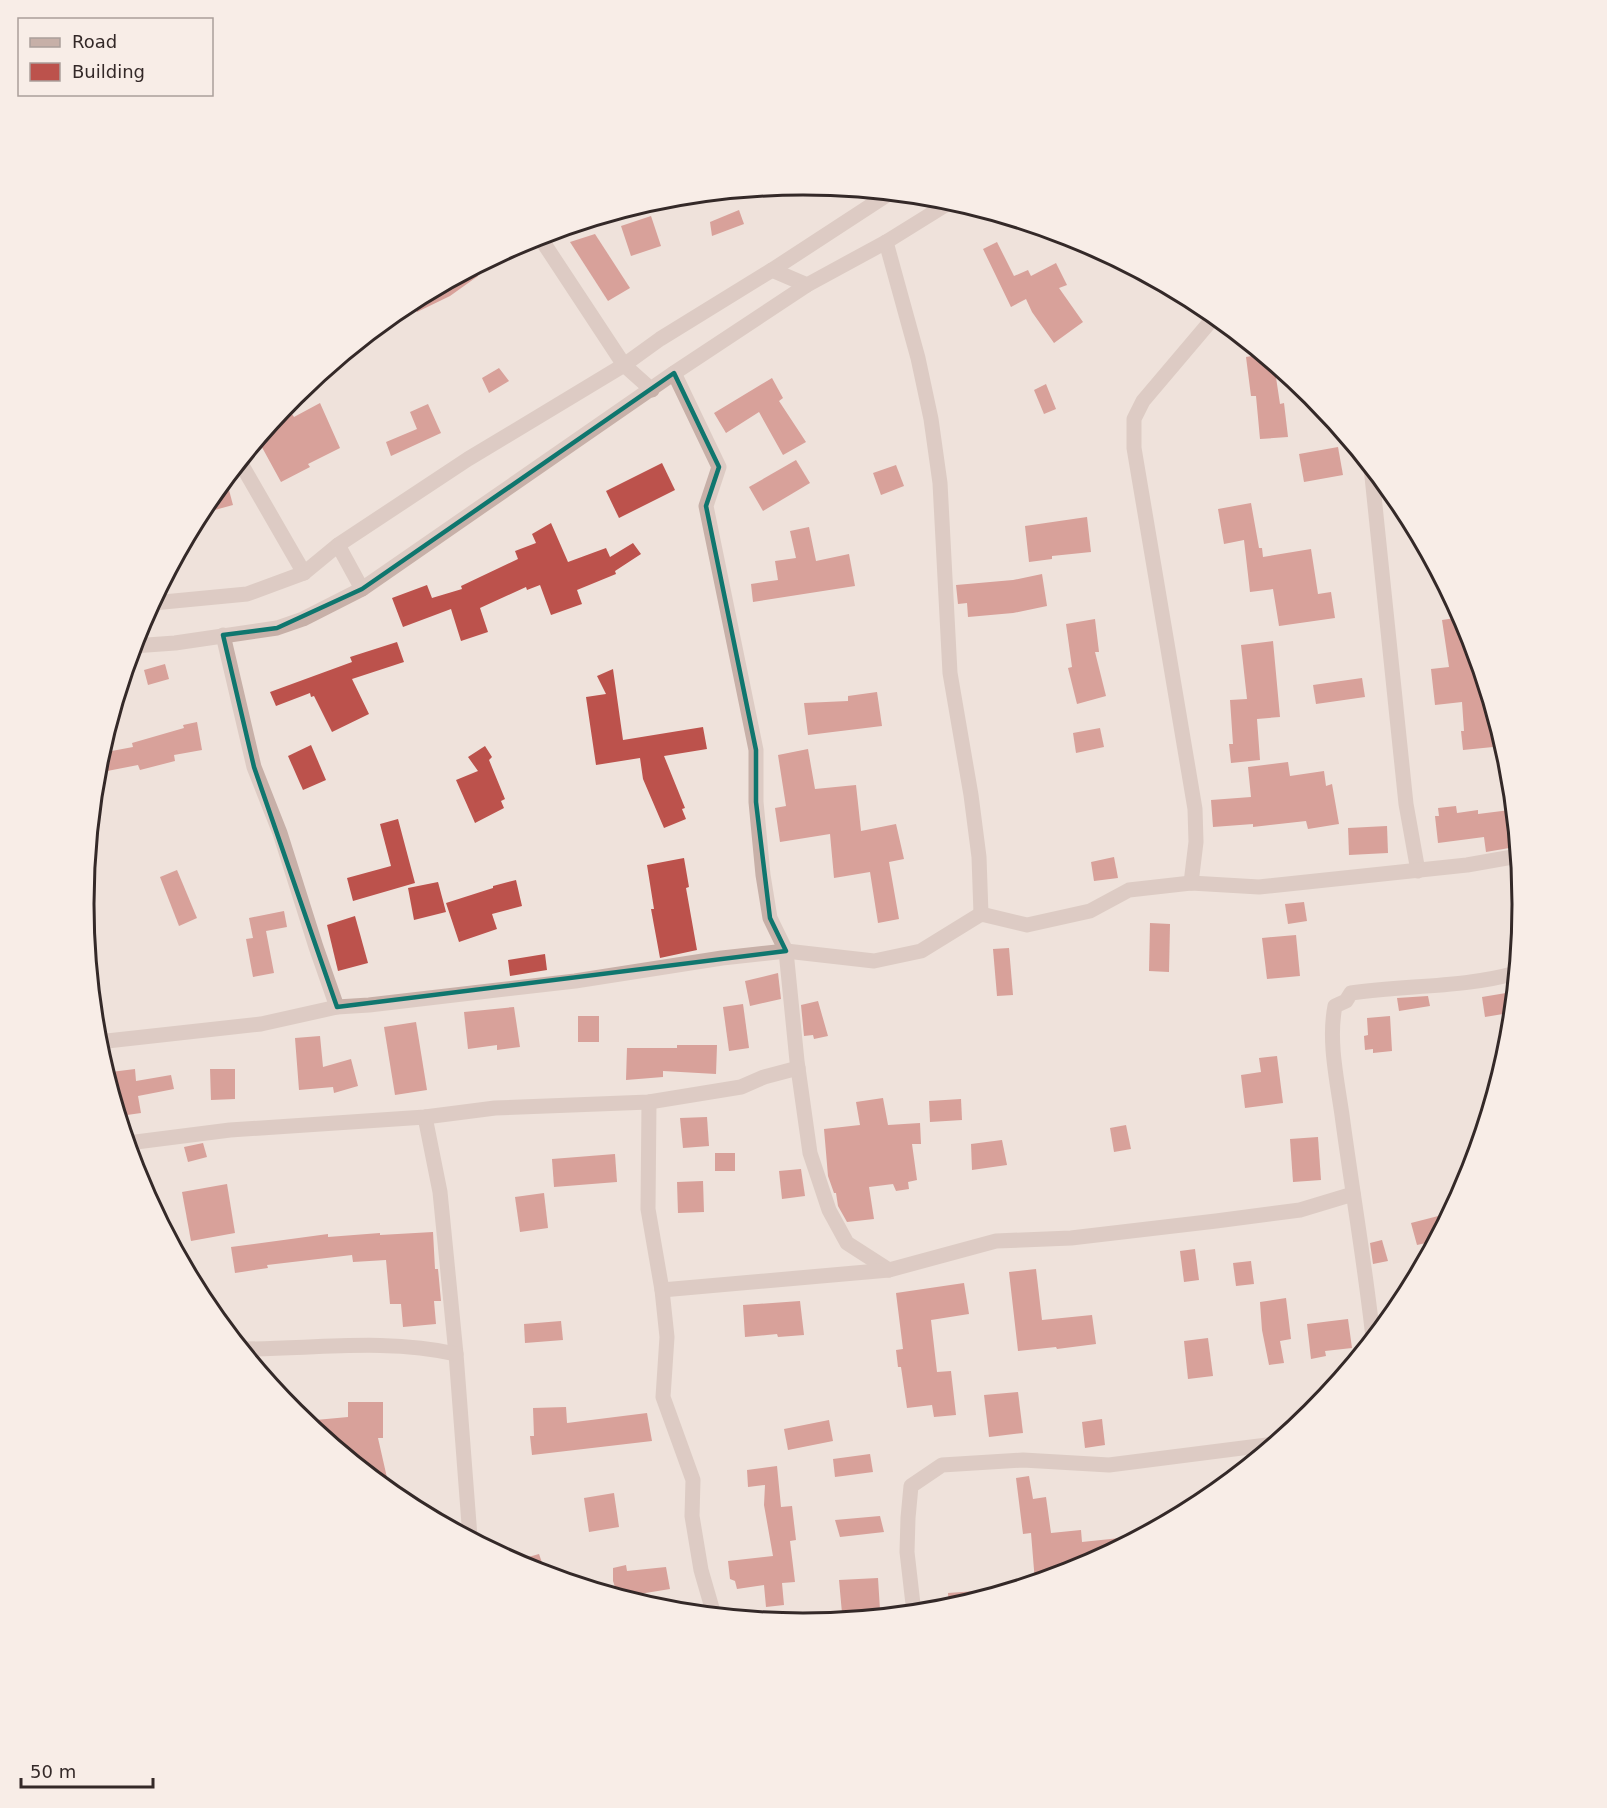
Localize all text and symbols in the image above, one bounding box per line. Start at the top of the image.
legend [18,18,213,96]
text: Road [72,31,117,52]
text: Building [72,61,145,82]
scale bar [21,1751,153,1789]
text: 50 m [30,1761,76,1782]

